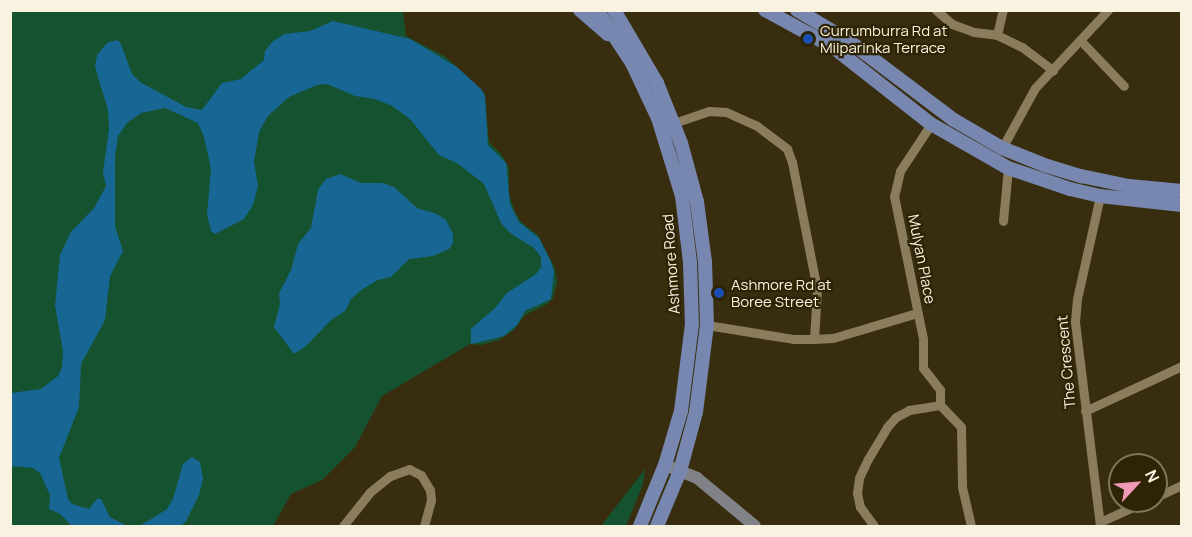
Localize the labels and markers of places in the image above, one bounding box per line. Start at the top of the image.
place label: Currumburra Rd at Milparinka Terrace [820,21,947,56]
marker: Currumburra Rd at Milparinka Terrace [801,32,815,46]
place label: Ashmore Rd at Boree Street [731,275,832,310]
marker: Ashmore Rd at Boree Street [712,286,726,300]

